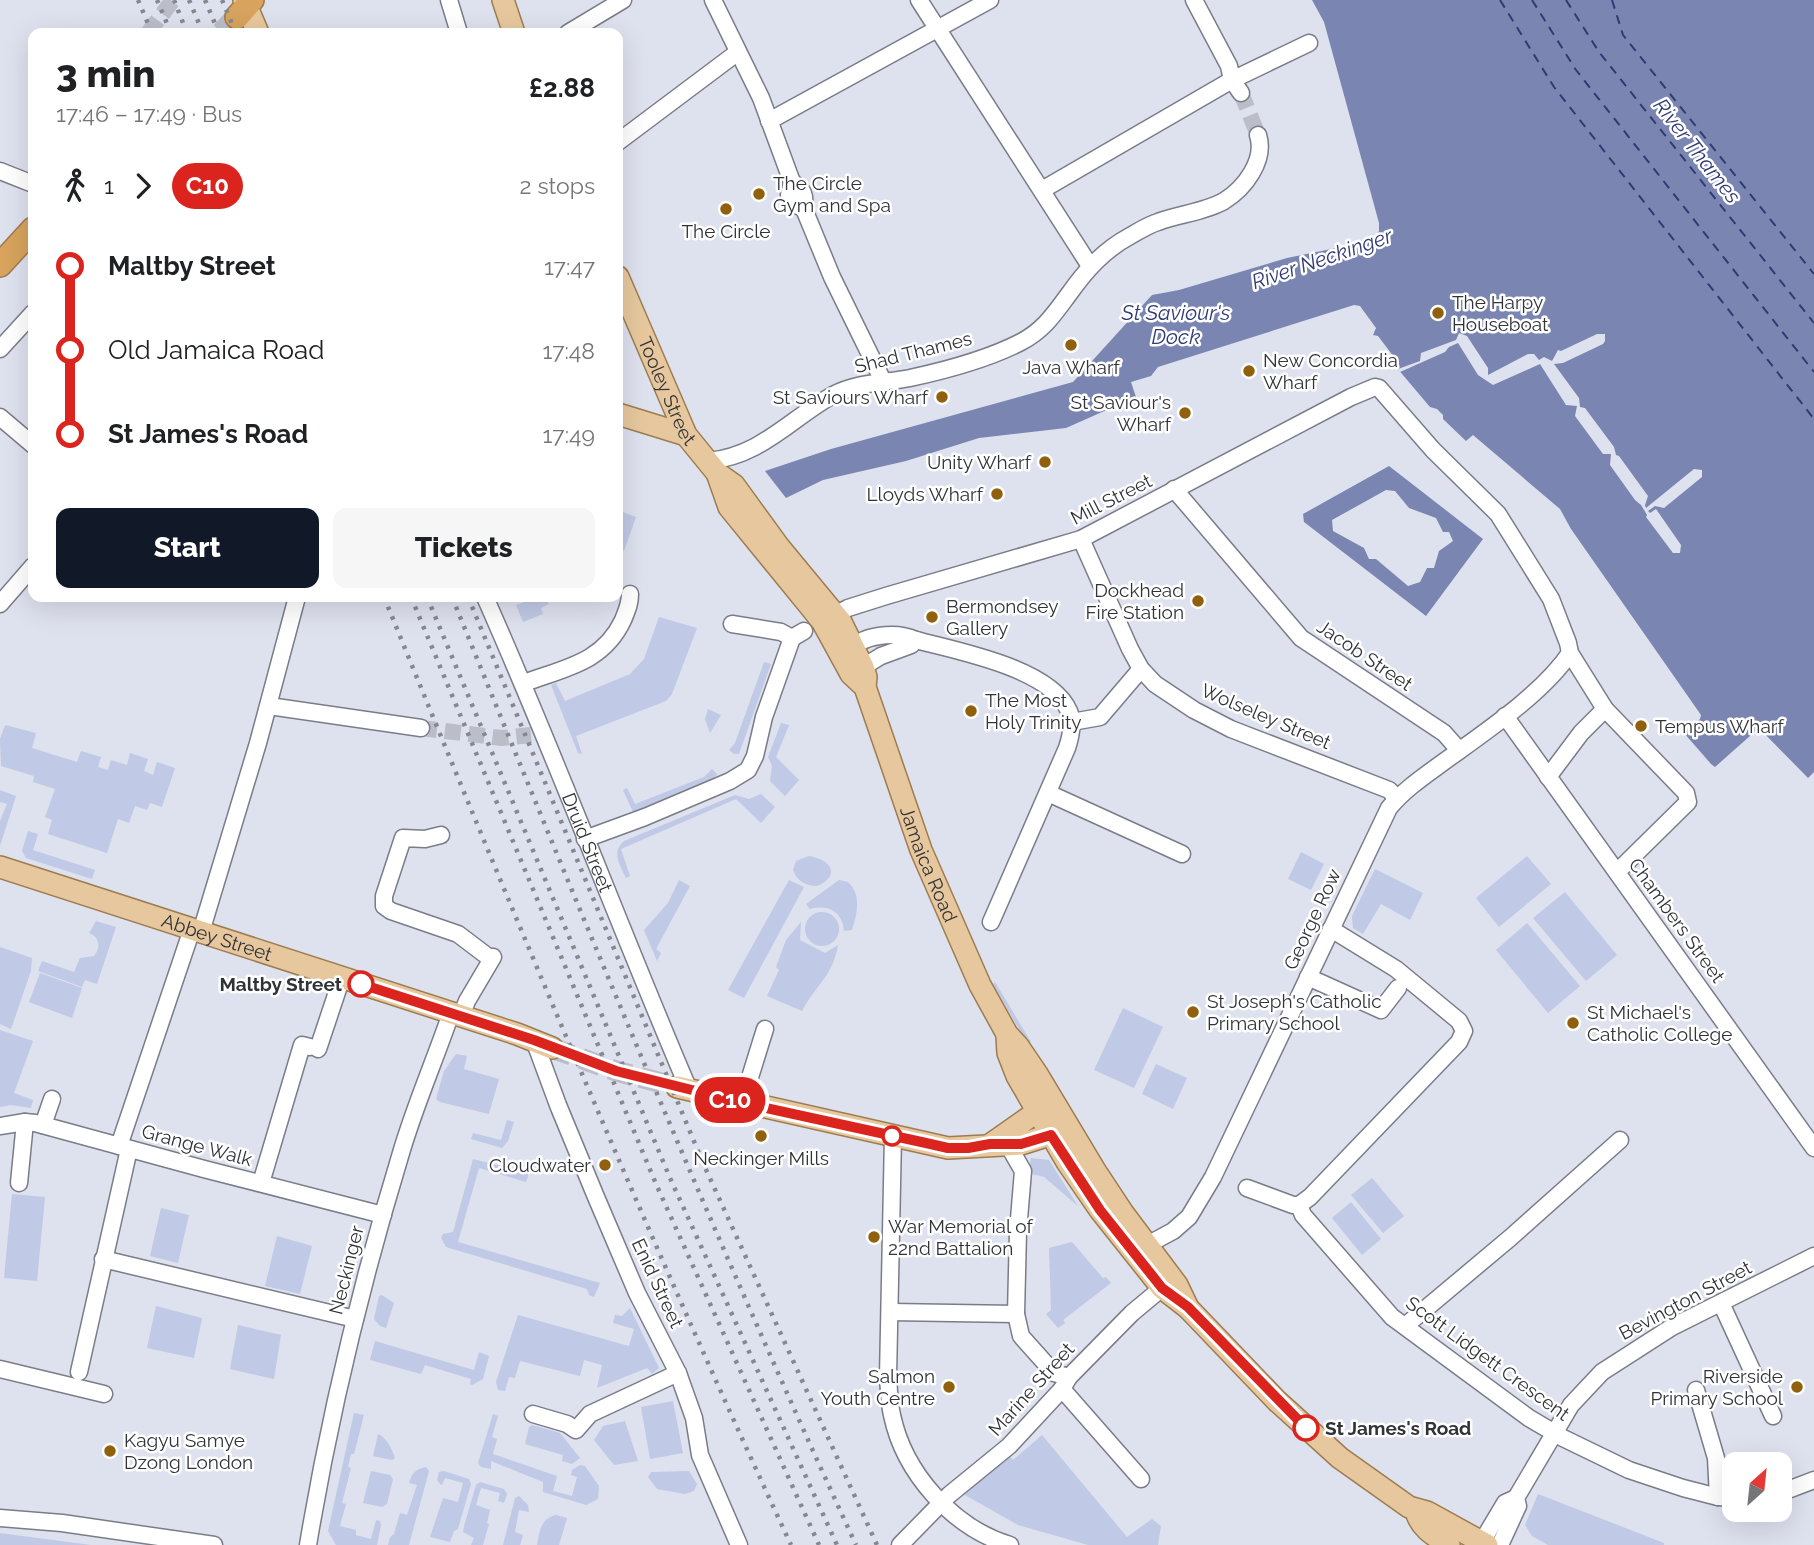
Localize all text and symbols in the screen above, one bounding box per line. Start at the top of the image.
text: 3 min [56,51,156,96]
text: £2.88 [529,73,595,103]
water label: River Thames [1649,93,1746,208]
text: 17:46 – 17:49 · Bus [56,100,242,127]
icon: walk [56,167,94,205]
icon: forward [124,167,162,205]
text: C10 [186,171,229,200]
text: 1 [104,172,114,199]
text: 2 stops [520,172,595,199]
place label: The Circle Gym and Spa [773,172,891,216]
marker: The Circle Gym and Spa [751,186,767,202]
marker: The Circle [718,201,734,217]
place label: The Circle [682,220,770,242]
water label: River Neckinger [1248,223,1396,294]
text: Maltby Street [108,251,276,281]
text: 17:47 [544,253,595,280]
place label: The Harpy Houseboat [1452,291,1549,335]
water label: St Saviour's Dock [1121,300,1231,349]
marker: The Harpy Houseboat [1430,305,1446,321]
street label: Shad Thames [852,327,974,377]
street label: Tooley Street [634,333,701,450]
text: Old Jamaica Road [108,335,324,365]
text: 17:48 [542,337,595,364]
marker: Java Wharf [1063,337,1079,353]
place label: New Concordia Wharf [1263,349,1398,393]
place label: Java Wharf [1022,356,1121,378]
marker: New Concordia Wharf [1241,363,1257,379]
place label: St Saviours Wharf [773,386,929,408]
marker: St Saviours Wharf [934,389,950,405]
place label: St Saviour's Wharf [1071,391,1172,435]
marker: St Saviour's Wharf [1177,405,1193,421]
text: St James's Road [108,419,308,449]
text: 17:49 [543,421,595,448]
place label: Unity Wharf [927,451,1032,473]
marker: Unity Wharf [1037,454,1053,470]
street label: Mill Street [1067,469,1156,529]
place label: Lloyds Wharf [866,483,984,505]
marker: Lloyds Wharf [989,486,1005,502]
button: Start [56,508,319,588]
button: Tickets [333,508,595,588]
place label: Dockhead Fire Station [1085,579,1184,623]
marker: Dockhead Fire Station [1190,593,1206,609]
place label: Bermondsey Gallery [946,595,1059,639]
marker: Bermondsey Gallery [924,609,940,625]
street label: Jacob Street [1313,615,1417,695]
street label: Wolseley Street [1198,679,1335,753]
place label: The Most Holy Trinity [985,689,1082,733]
marker: The Most Holy Trinity [963,703,979,719]
place label: Tempus Wharf [1655,715,1784,737]
marker: Tempus Wharf [1633,718,1649,734]
street label: Druid Street [558,790,618,896]
street label: Jamaica Road [896,803,962,925]
street label: Chambers Street [1625,854,1730,987]
street label: George Row [1279,865,1345,973]
street label: Abbey Street [159,909,275,965]
marker: Maltby Street [348,971,374,997]
place label: Maltby Street [219,973,343,995]
place label: St Joseph's Catholic Primary School [1207,990,1382,1034]
place label: St Michael's Catholic College [1587,1001,1732,1045]
marker: St Joseph's Catholic Primary School [1185,1004,1201,1020]
marker: St Michael's Catholic College [1565,1015,1581,1031]
line badge: C10 [690,1077,770,1123]
text: C10 [708,1085,752,1114]
street label: Grange Walk [139,1120,255,1170]
unlabelled marker [882,1126,902,1146]
marker: Neckinger Mills [753,1128,769,1144]
place label: Neckinger Mills [693,1147,829,1169]
place label: Cloudwater [489,1154,591,1176]
marker: Cloudwater [597,1157,613,1173]
place label: War Memorial of 22nd Battalion [888,1215,1033,1259]
street label: Neckinger [324,1223,368,1317]
marker: War Memorial of 22nd Battalion [866,1229,882,1245]
street label: Enid Street [628,1235,689,1332]
street label: Bevington Street [1615,1256,1755,1344]
street label: Scott Lidgett Crescent [1402,1291,1574,1425]
street label: Marine Street [984,1338,1079,1440]
place label: Salmon Youth Centre [820,1365,935,1409]
place label: Riverside Primary School [1650,1365,1784,1409]
marker: Salmon Youth Centre [941,1379,957,1395]
marker: Riverside Primary School [1789,1379,1805,1395]
marker: St James's Road [1293,1415,1319,1441]
place label: St James's Road [1325,1417,1471,1439]
place label: Kagyu Samye Dzong London [124,1429,253,1473]
marker: Kagyu Samye Dzong London [102,1443,118,1459]
north arrow [1722,1452,1792,1522]
map controls [1722,1452,1792,1522]

